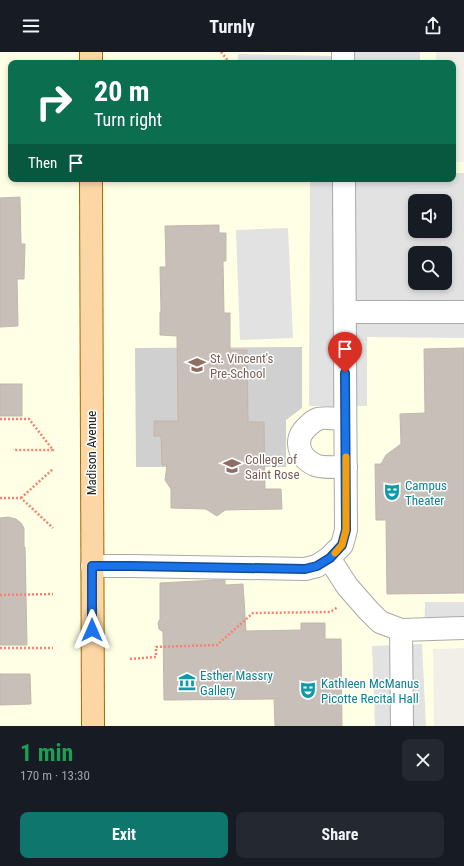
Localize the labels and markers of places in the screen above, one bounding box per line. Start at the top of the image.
pin [328,332,362,373]
place label: St. Vincent's Pre-School [210,351,274,381]
school or university icon: St. Vincent's Pre-School [187,355,207,375]
place label: College of Saint Rose [245,452,300,482]
school or university icon: College of Saint Rose [222,456,242,476]
place label: Campus Theater [405,478,447,508]
theatre icon: Campus Theater [382,482,402,502]
place label: Esther Massry Gallery [200,668,274,698]
museum icon: Esther Massry Gallery [177,672,197,692]
place label: Kathleen McManus Picotte Recital Hall [321,676,419,706]
theatre icon: Kathleen McManus Picotte Recital Hall [298,680,318,700]

